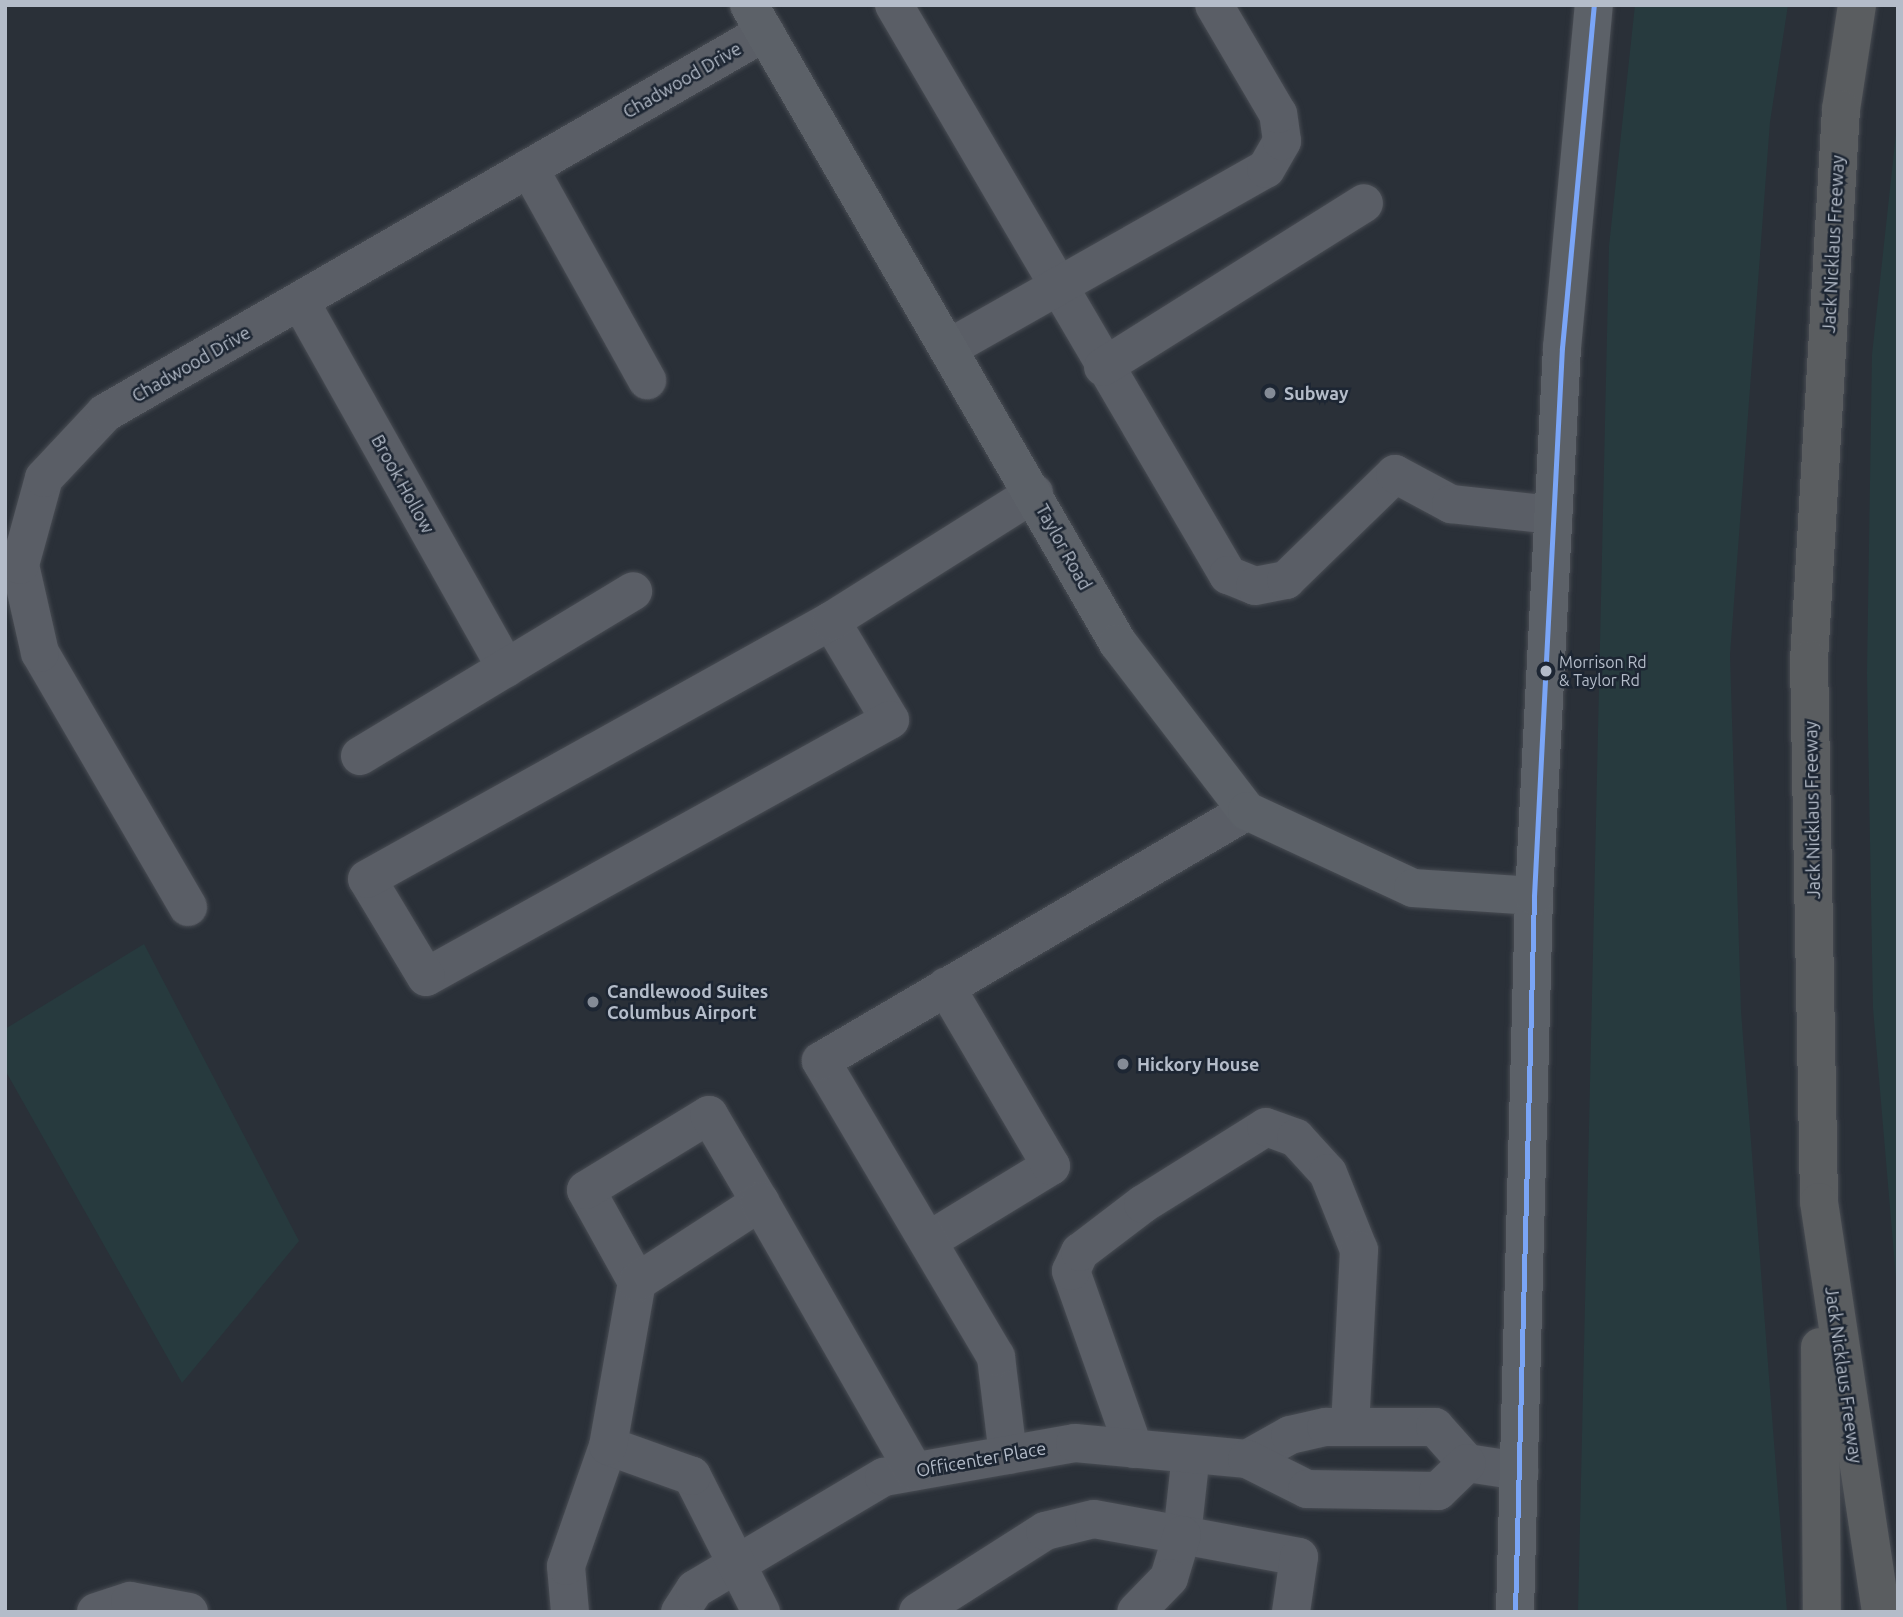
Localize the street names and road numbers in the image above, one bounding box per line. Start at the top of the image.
street label: Chadwood Drive [619,37,745,123]
street label: Jack Nicklaus Freeway [1818,154,1848,334]
street label: Chadwood Drive [128,321,254,407]
street label: Brook Hollow [367,431,439,537]
street label: Taylor Road [1032,500,1096,594]
street label: Jack Nicklaus Freeway [1800,721,1824,899]
street label: Jack Nicklaus Freeway [1821,1285,1867,1465]
street label: Officenter Place [914,1437,1048,1481]

